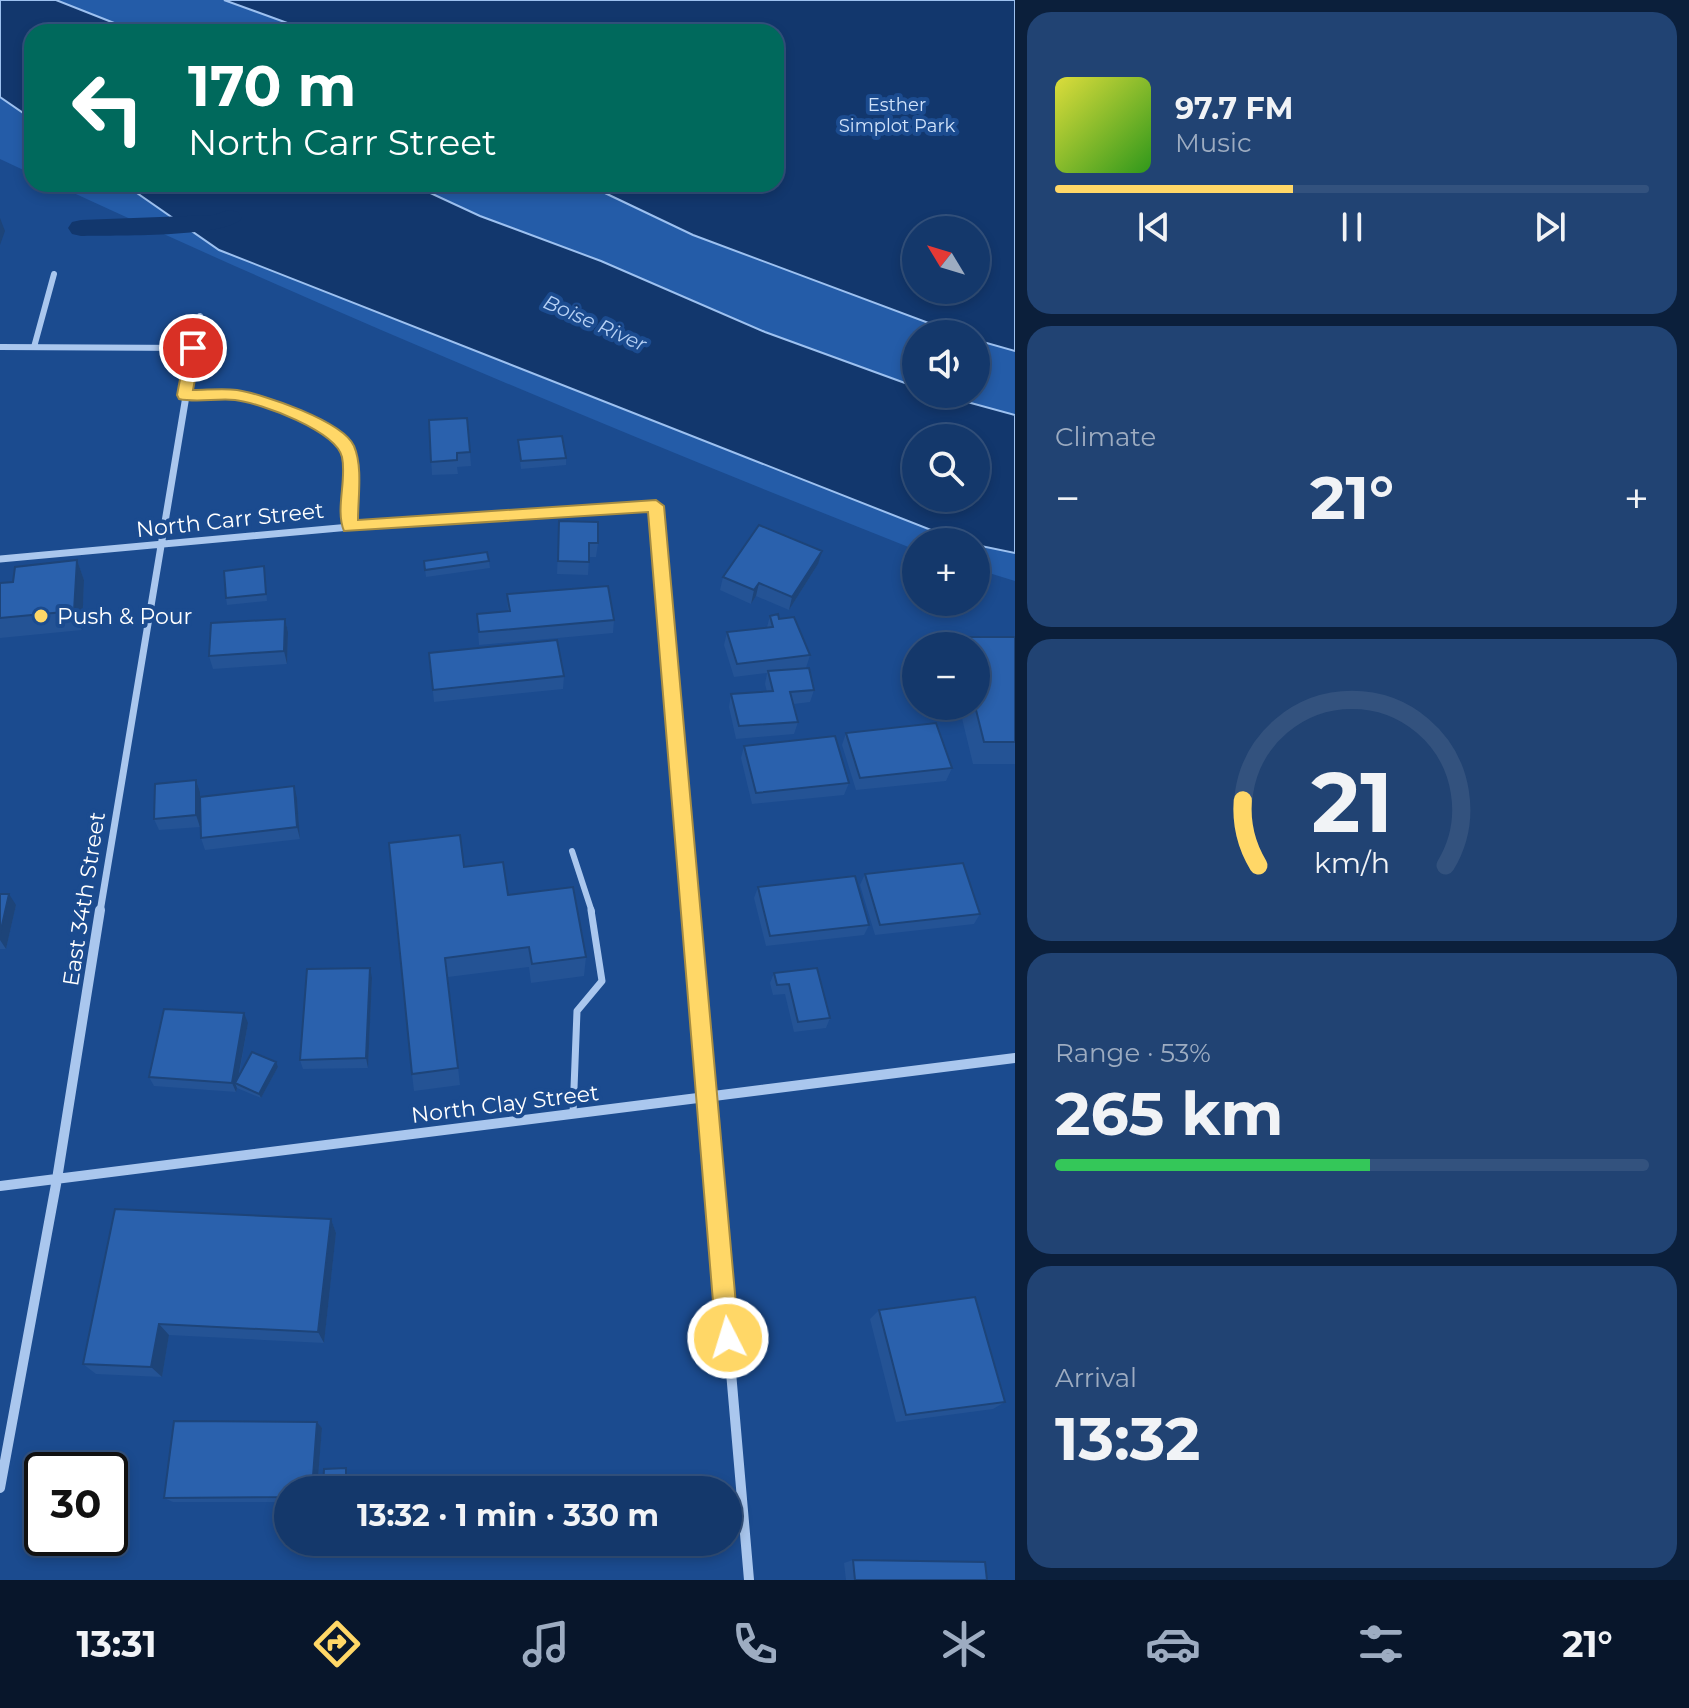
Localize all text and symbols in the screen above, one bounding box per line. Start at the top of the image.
text: 170 m [188,52,356,120]
icon: left [56,56,160,160]
text: 97.7 FM [1175,90,1293,127]
park label: Esther Simplot Park [839,94,955,137]
text: North Carr Street [188,120,497,164]
text: Music [1175,127,1252,159]
icon: previous [1132,205,1176,249]
icon: pause [1330,205,1374,249]
icon: next [1528,205,1572,249]
north arrow [902,216,990,304]
map controls [902,216,990,720]
water label: Boise River [540,290,651,357]
pin [159,314,227,382]
button: sound [902,320,990,408]
icon: arrive [171,326,215,370]
text: Climate [1055,421,1156,453]
button: search [902,424,990,512]
text: 21° [1310,461,1394,534]
text: − [1055,471,1080,525]
text: + [1624,471,1649,525]
street label: North Carr Street [135,497,325,543]
button: + [902,528,990,616]
place label: Push & Pour [57,603,192,630]
marker: Push & Pour [32,607,50,625]
button: − [902,632,990,720]
text: 21 [1311,751,1393,853]
street label: East 34th Street [57,810,111,988]
text: km/h [1314,845,1390,880]
text: Range · 53% [1055,1037,1211,1069]
text: 265 km [1055,1077,1283,1150]
street label: North Clay Street [410,1079,600,1129]
position arrow [686,1296,770,1380]
text: Arrival [1055,1362,1137,1394]
text: 13:32 [1055,1402,1200,1475]
speed limit sign: 30 [24,1452,128,1556]
text: 13:32 · 1 min · 330 m [357,1497,659,1534]
icon: directions [309,1616,365,1672]
icon: music [518,1616,574,1672]
icon: phone [727,1616,783,1672]
icon: climate [936,1616,992,1672]
icon: car [1145,1616,1201,1672]
icon: filters [1353,1616,1409,1672]
text: 13:31 [76,1622,157,1666]
text: 21° [1562,1622,1613,1666]

